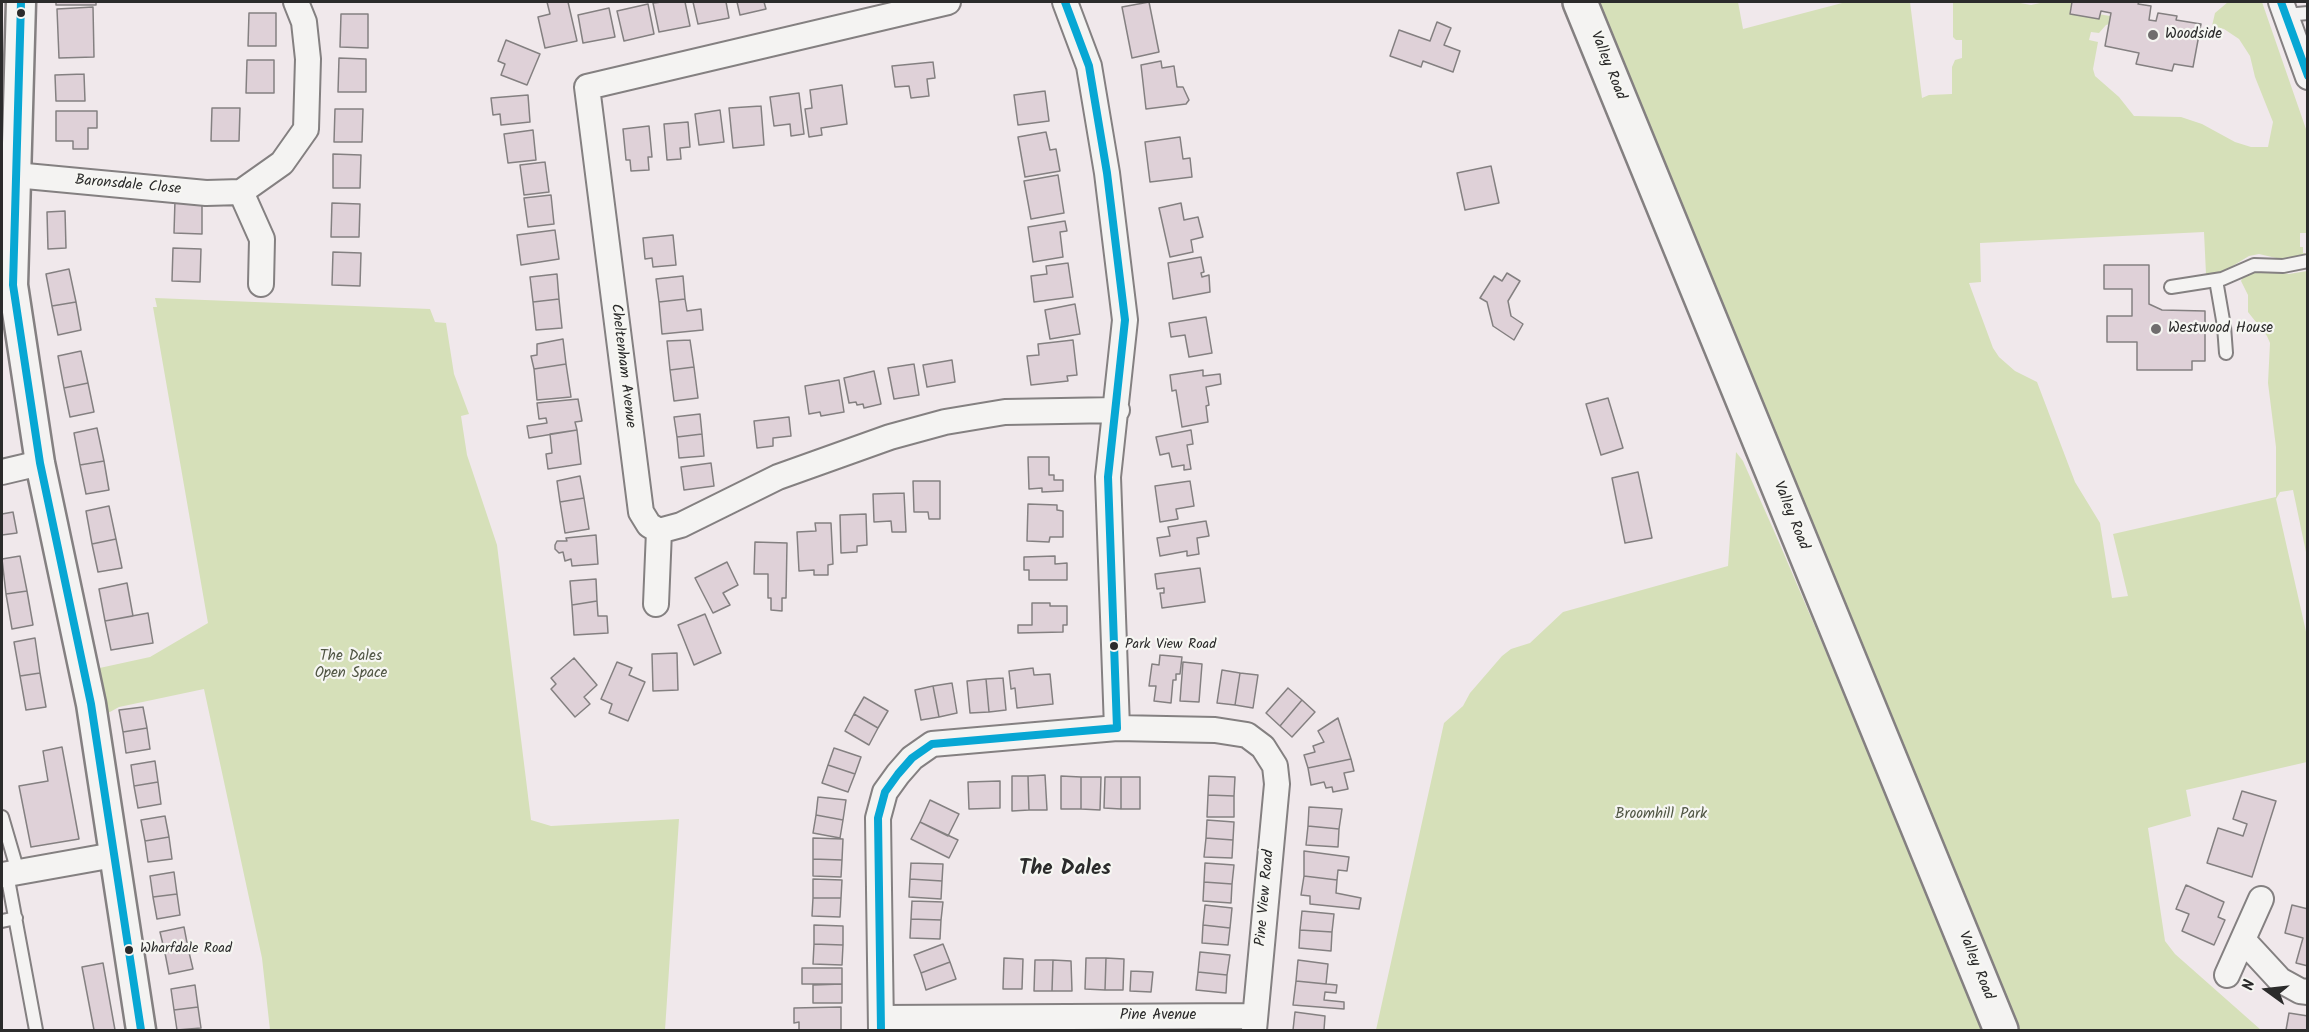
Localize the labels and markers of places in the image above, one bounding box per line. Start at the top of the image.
unlabelled marker [15,7,27,19]
place label: Woodside [2165,26,2222,44]
marker: Woodside [2146,28,2160,42]
place label: Westwood House [2168,320,2273,338]
marker: Westwood House [2149,322,2163,336]
place label: Park View Road [1125,638,1216,654]
marker: Park View Road [1108,640,1120,652]
place label: Wharfdale Road [140,942,232,958]
marker: Wharfdale Road [123,944,135,956]

